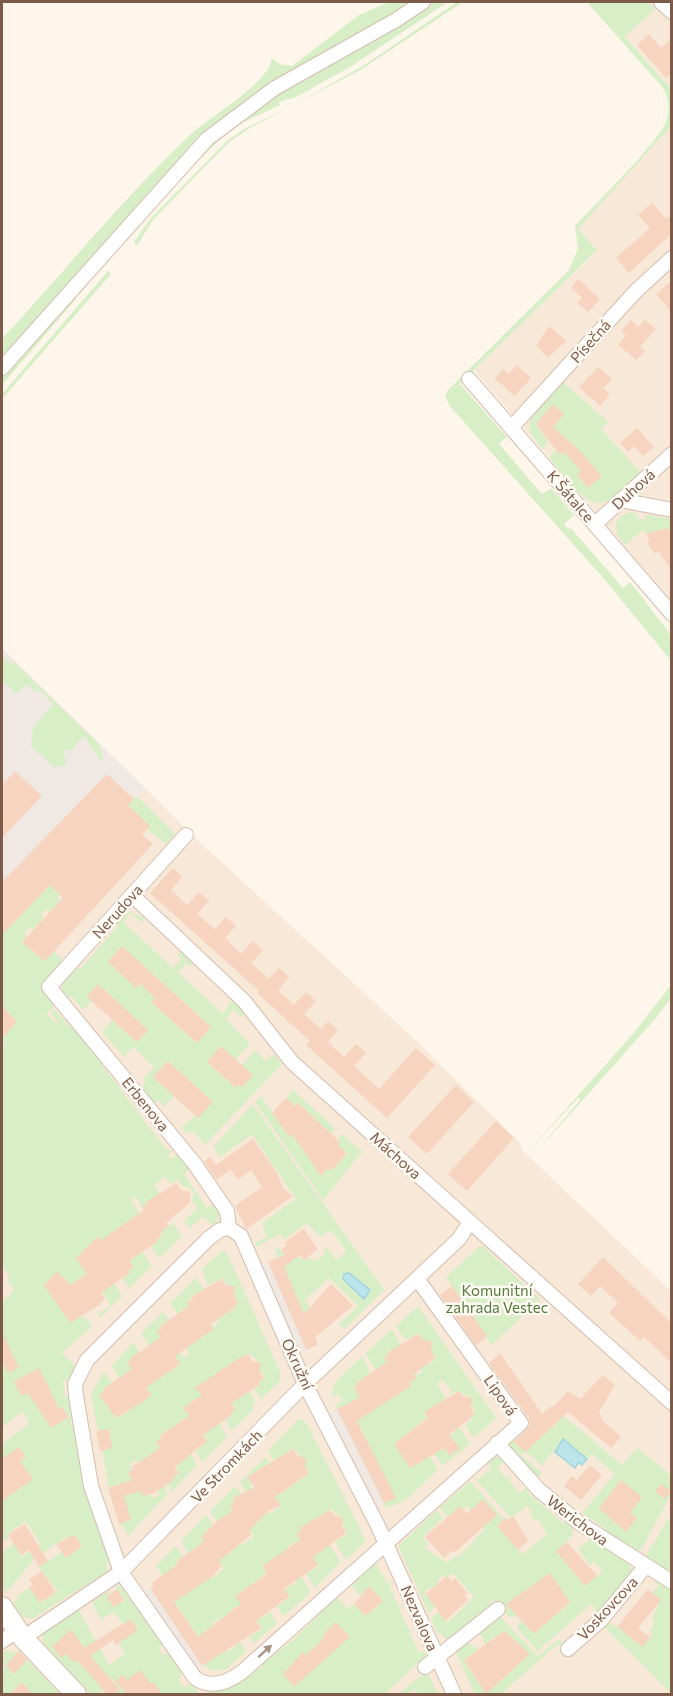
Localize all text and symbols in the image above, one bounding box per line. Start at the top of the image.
street label: Písečná [566,316,614,366]
street label: Duhová [608,465,658,513]
street label: K Šátalce [544,466,599,526]
street label: Nerudova [88,880,146,942]
street label: Erbenova [119,1073,173,1135]
street label: Máchova [367,1128,425,1182]
park label: Komunitní zahrada Vestec [446,1281,548,1316]
street label: Okružní [278,1335,318,1394]
street label: Lipová [481,1371,521,1419]
street label: Ve Stromkách [187,1426,265,1506]
street label: Werichova [544,1491,612,1549]
street label: Voskovcova [573,1572,641,1644]
street label: Nezvalova [398,1582,442,1654]
one-way arrow [257,1644,272,1658]

